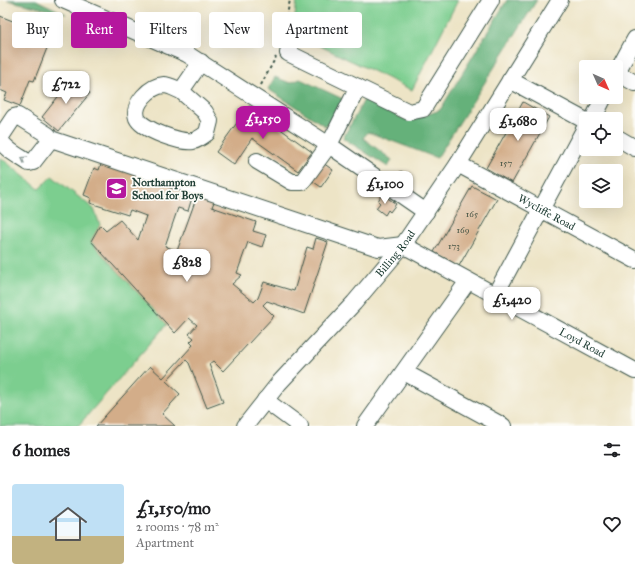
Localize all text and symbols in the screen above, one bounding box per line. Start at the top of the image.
chip: Buy [12,12,63,48]
chip: Rent [71,12,127,48]
chip: Filters [135,12,201,48]
chip: New [209,12,264,48]
chip: Apartment [272,12,362,48]
north arrow [579,60,623,104]
map controls [579,60,623,208]
pin: £722 [42,71,90,105]
text: £722 [52,76,80,92]
pin: £1,150 [230,106,296,140]
pin: £1,680 [485,108,551,142]
text: £1,150 [245,111,281,127]
button: locate [579,112,623,156]
text: £1,680 [499,113,537,129]
one-way arrow [21,157,28,164]
house number: 157 [500,157,512,168]
button: layers [579,164,623,208]
pin: £1,100 [352,171,418,205]
school or university icon: Northampton School for Boys [103,175,129,201]
place label: Northampton School for Boys [132,176,203,203]
text: £1,100 [366,176,404,192]
street label: Wycliffe Road [516,192,578,234]
house number: 165 [466,208,479,219]
house number: 169 [457,224,470,235]
street label: Billing Road [373,227,418,280]
house number: 173 [448,240,460,251]
pin: £828 [163,249,211,283]
text: £828 [172,254,202,270]
pin: £1,420 [479,287,545,321]
text: £1,420 [493,292,532,308]
street label: Loyd Road [557,325,608,361]
icon: filters [601,439,623,461]
text: 6 homes [12,440,70,461]
text: £1,150/mo [136,498,211,519]
icon: home [44,500,92,548]
icon: heart [601,513,623,535]
text: 2 rooms · 78 m² [136,519,219,535]
text: Apartment [136,535,194,551]

